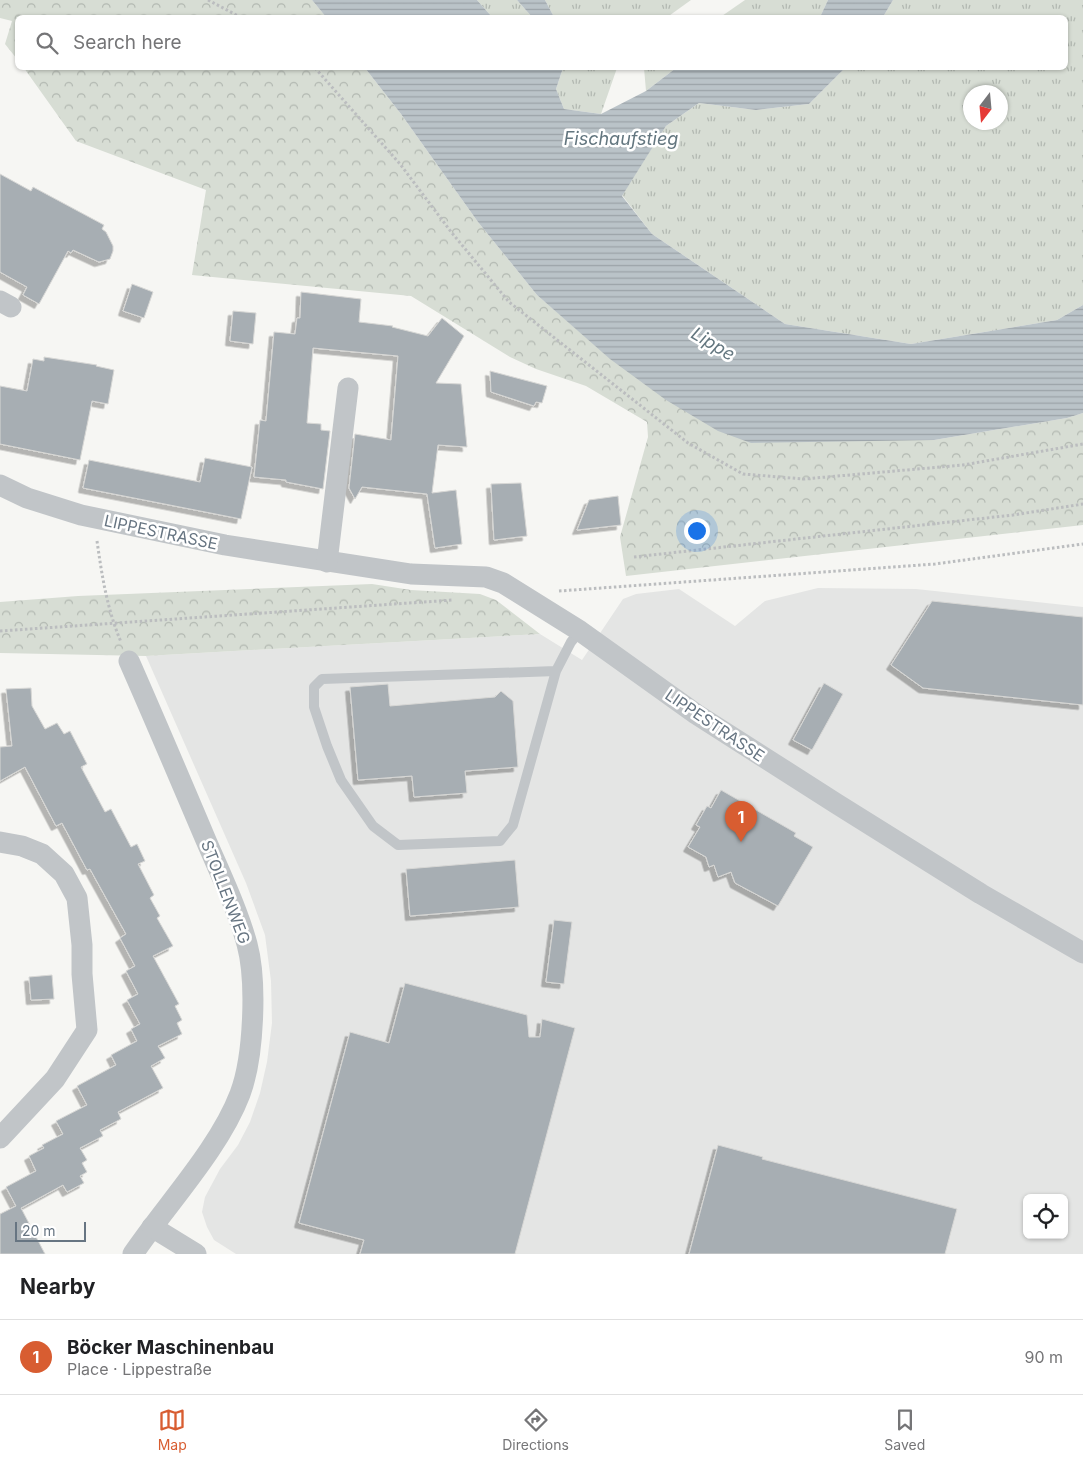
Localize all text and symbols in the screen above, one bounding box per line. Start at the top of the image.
search box [15,15,1068,70]
icon: search [33,29,61,57]
text: Search here [73,31,182,54]
north arrow [963,85,1008,130]
water label: Fischaufstieg [564,128,678,149]
water label: Lippe [688,322,739,365]
street label: LIPPESTRASSE [102,510,220,554]
your location [684,518,710,544]
street label: LIPPESTRASSE [662,684,768,766]
pin: 1 [725,801,757,842]
street label: STOLLENWEG [197,837,255,947]
map controls [1023,1194,1068,1239]
button: locate [1023,1194,1068,1239]
scale bar [15,1219,86,1242]
text: 20 m [22,1222,56,1239]
text: Nearby [20,1274,95,1299]
text: Böcker Maschinenbau [67,1336,274,1359]
text: 1 [33,1347,39,1367]
text: 90 m [1024,1347,1063,1367]
text: Place · Lippestraße [67,1359,212,1379]
tab: Map [158,1406,187,1453]
tab: Directions [502,1406,569,1453]
tab: Saved [884,1406,925,1453]

